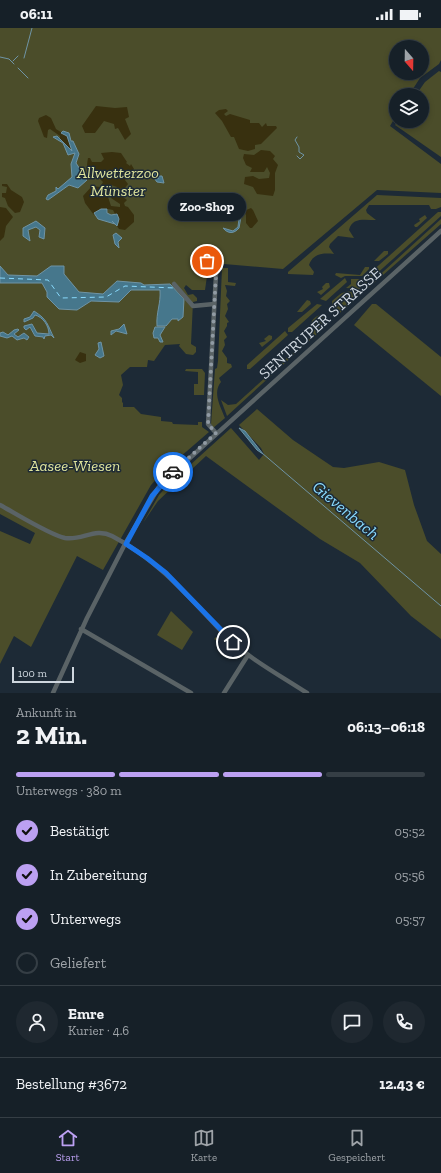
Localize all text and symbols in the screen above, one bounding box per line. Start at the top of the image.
text: 06:11 [20,5,53,23]
north arrow [389,40,429,80]
map controls [389,40,429,128]
button: layers [389,88,429,128]
park label: Allwetterzoo Münster [76,163,159,200]
callout: Zoo-Shop [168,193,246,221]
text: Zoo-Shop [180,199,234,214]
pin [190,244,224,278]
icon: bag [196,250,218,272]
street label: SENTRUPER STRASSE [255,263,385,383]
courier [153,452,193,492]
park label: Aasee-Wiesen [29,456,120,475]
icon: car [162,461,184,483]
water label: Gievenbach [309,476,384,544]
pin [216,625,250,659]
icon: home [222,631,244,653]
scale bar [12,665,74,684]
text: 100 m [18,667,47,680]
text: Ankunft in [16,705,76,720]
text: 06:13–06:18 [347,718,425,736]
text: 2 Min. [16,719,87,751]
text: Unterwegs · 380 m [16,783,121,798]
icon: check [16,820,38,842]
text: Bestätigt [50,822,109,840]
text: 05:52 [395,824,425,839]
icon: check [16,864,38,886]
text: In Zubereitung [50,866,147,884]
text: 05:56 [394,868,425,883]
icon: check [16,908,38,930]
text: Unterwegs [50,910,121,928]
text: 05:57 [395,912,425,927]
text: Geliefert [50,954,106,972]
button: person [16,1001,58,1043]
button: chat [331,1001,373,1043]
button: phone [383,1001,425,1043]
text: Emre [68,1005,104,1023]
text: Kurier · 4.6 [68,1023,129,1038]
text: Bestellung #3672 [16,1075,127,1093]
text: 12.43 € [379,1075,425,1093]
tab: Start [56,1127,80,1164]
tab: Karte [191,1127,217,1164]
tab: Gespeichert [328,1127,385,1164]

